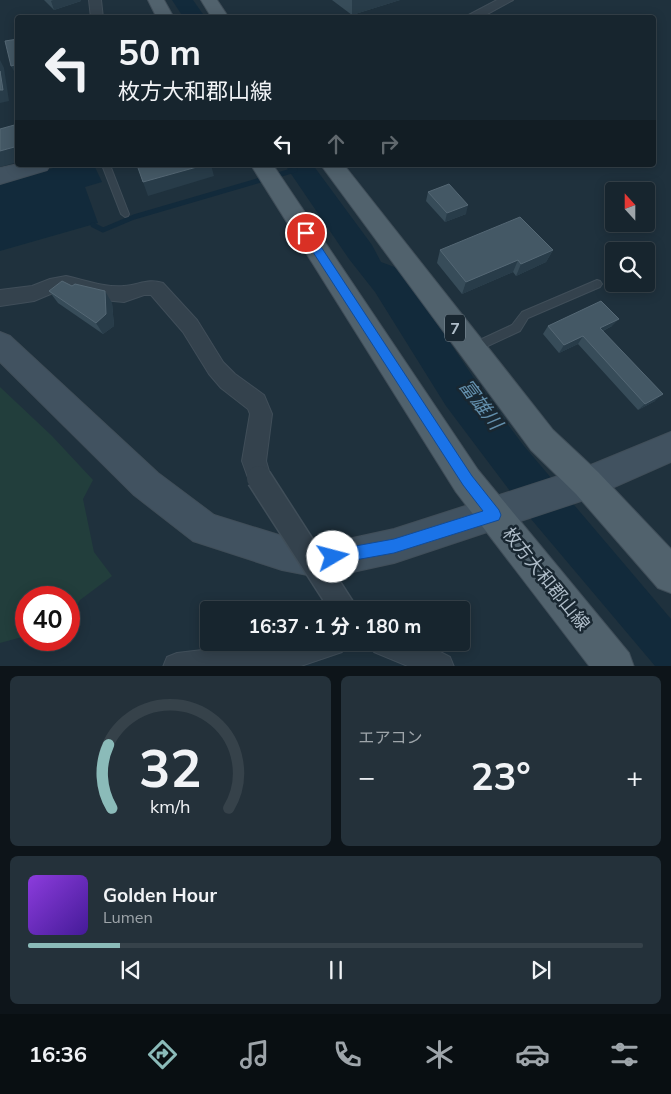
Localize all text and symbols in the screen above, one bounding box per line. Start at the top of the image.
text: 50 m [118,30,201,74]
icon: left [35,35,100,100]
text: 枚方大和郡山線 [118,77,272,105]
icon: left [269,130,297,158]
icon: ahead [322,130,350,158]
icon: right [375,130,403,158]
north arrow [605,182,655,232]
map controls [605,182,655,292]
pin [285,212,327,254]
icon: arrive [292,219,320,247]
button: search [605,242,655,292]
road number: 7 [445,314,465,342]
water label: 富雄川 [454,374,509,436]
street label: 枚方大和郡山線 [498,522,595,635]
position arrow [306,530,358,582]
speed limit sign: 40 [15,586,80,651]
text: 16:37 · 1 分 · 180 m [249,614,421,638]
text: エアコン [359,727,423,747]
text: 32 [139,735,201,800]
text: 23° [471,752,531,800]
text: − [359,759,375,794]
text: + [626,759,643,794]
text: km/h [150,795,190,817]
text: Golden Hour [103,883,217,907]
text: Lumen [103,907,153,927]
icon: previous [117,956,145,984]
icon: pause [322,956,350,984]
icon: next [527,956,555,984]
icon: directions [145,1037,180,1072]
icon: music [237,1037,272,1072]
icon: phone [330,1037,365,1072]
icon: climate [422,1037,457,1072]
icon: car [515,1037,550,1072]
icon: filters [607,1037,642,1072]
text: 16:36 [29,1040,87,1068]

